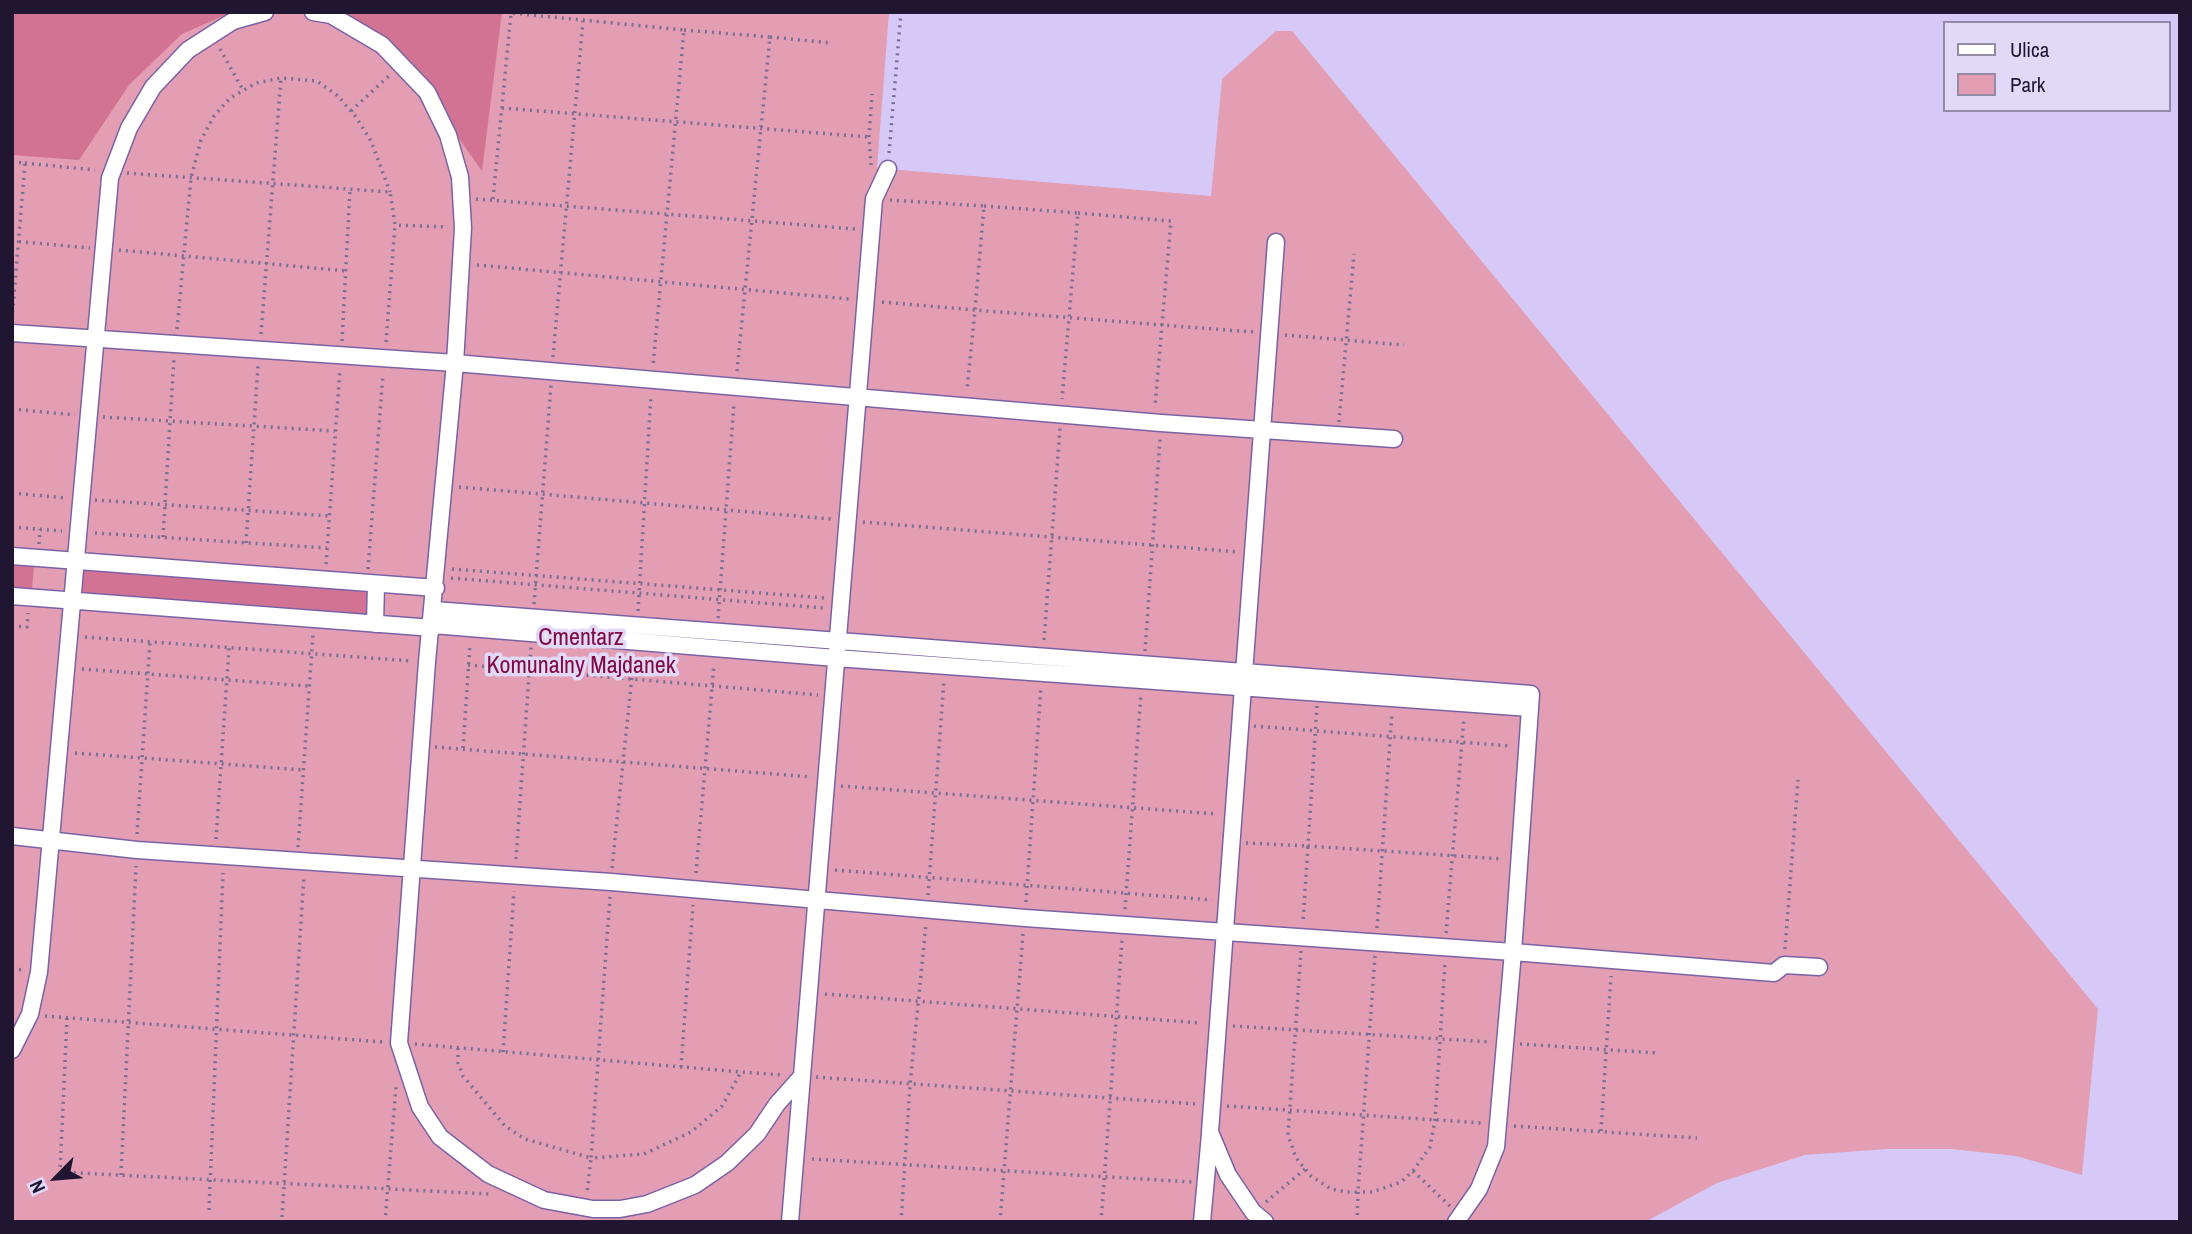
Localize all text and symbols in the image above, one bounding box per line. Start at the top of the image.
legend [1944,21,2171,112]
text: Ulica [2010,35,2049,64]
text: Park [2010,70,2045,99]
park label: Cmentarz Komunalny Majdanek [486,625,676,681]
north arrow [21,1143,91,1213]
text: N [23,1176,51,1197]

